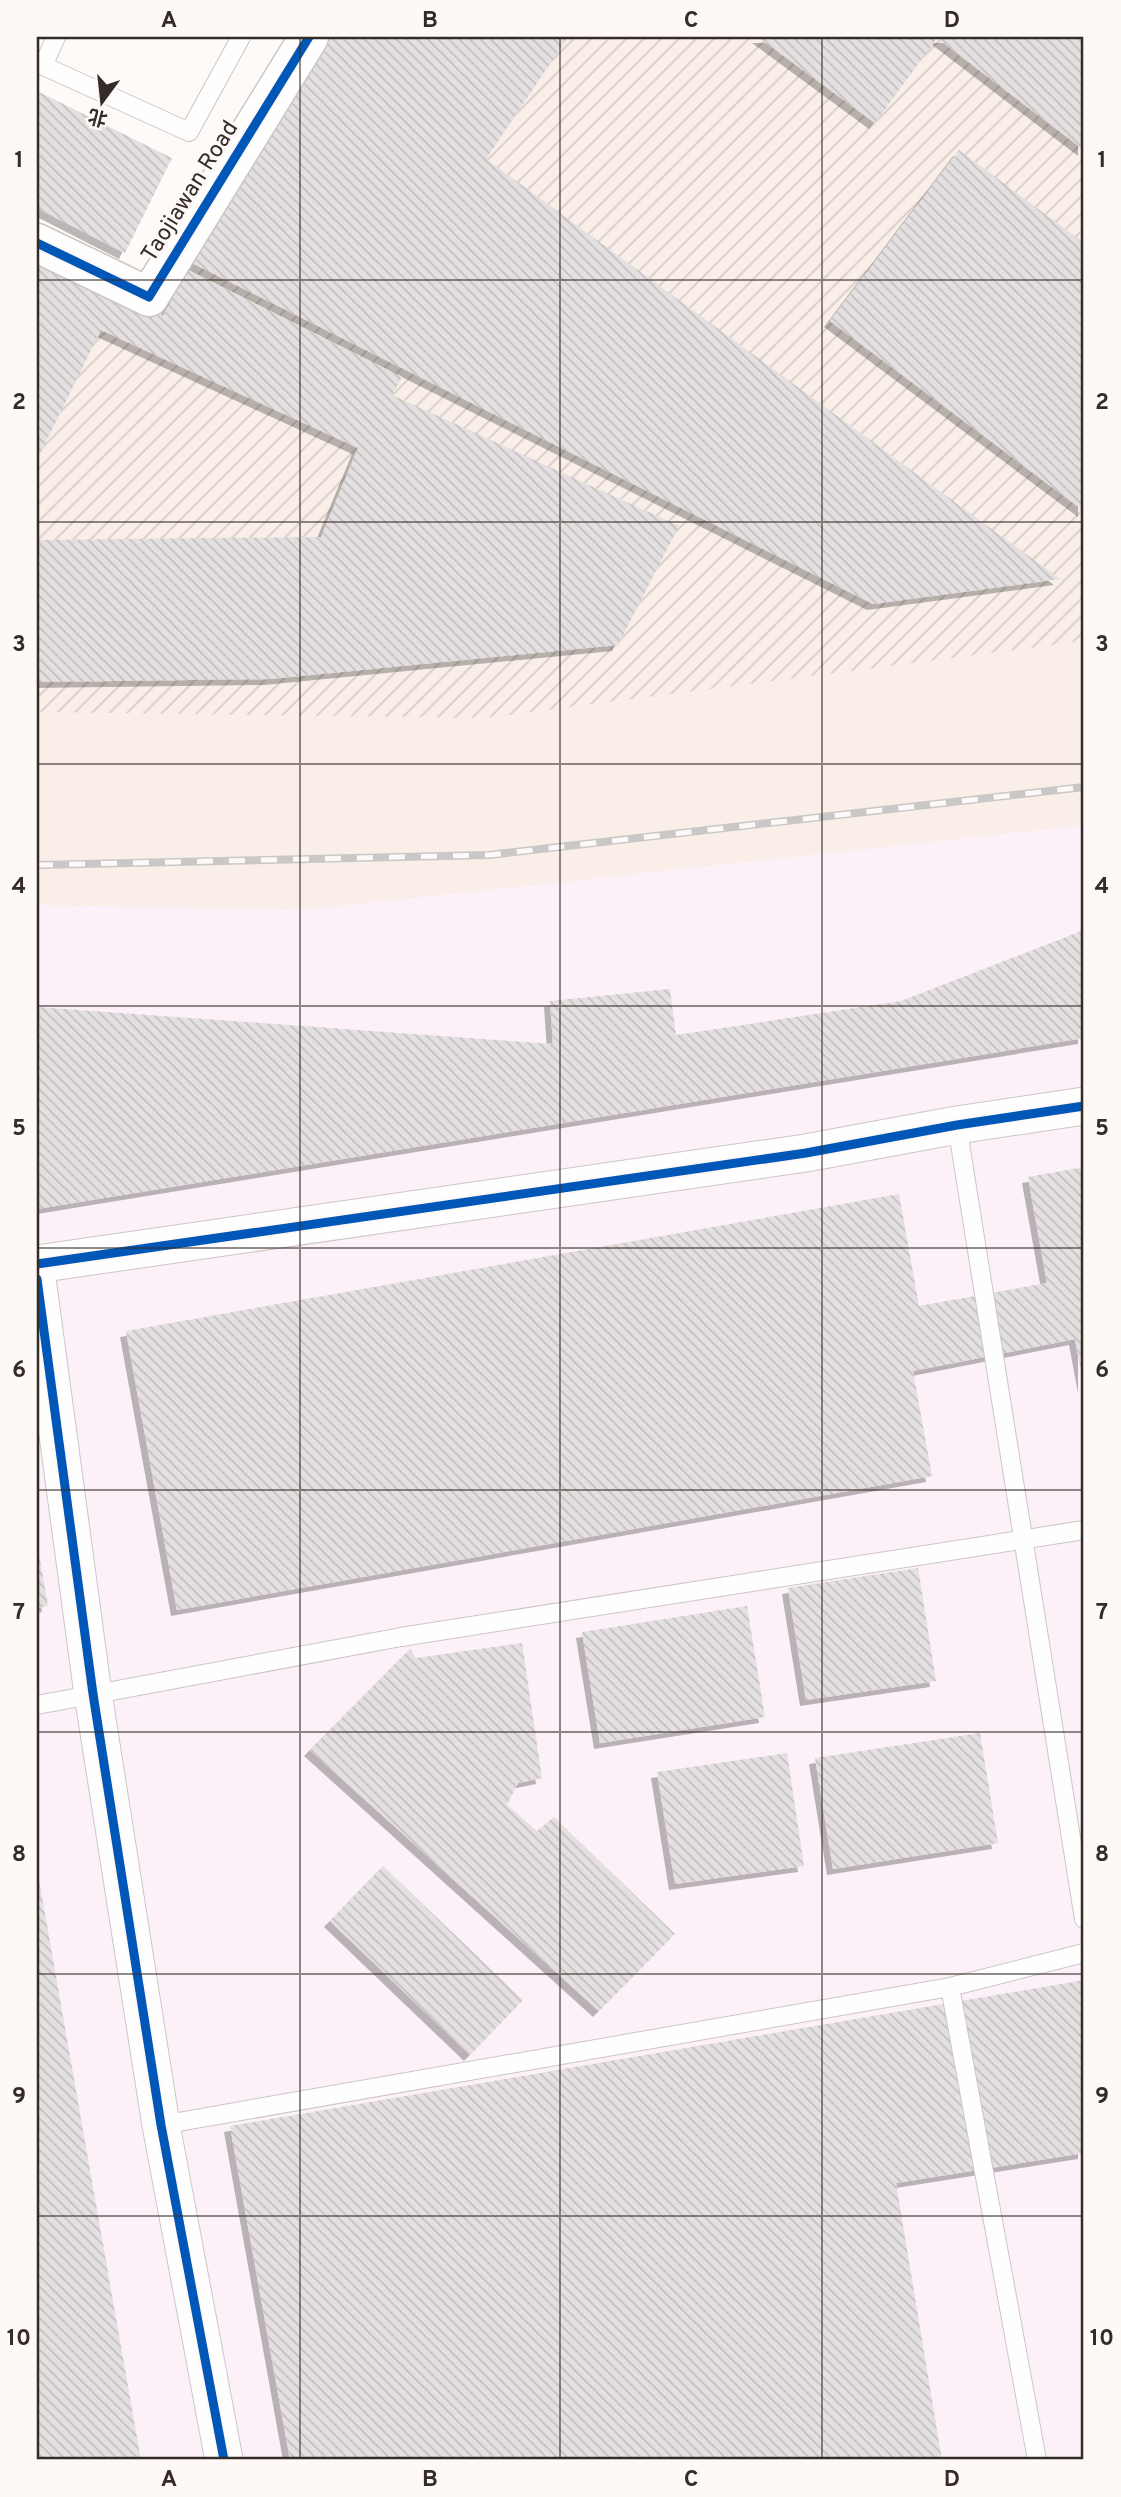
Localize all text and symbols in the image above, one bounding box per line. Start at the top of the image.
text: A [161,7,177,36]
text: B [422,7,438,36]
text: C [684,7,698,36]
text: D [944,7,960,36]
north arrow [66,66,136,136]
text: 北 [86,102,110,131]
street label: Taojiawan Road [136,116,246,268]
text: 1 [14,147,24,176]
text: 1 [1097,147,1107,176]
text: 2 [12,389,26,418]
text: 2 [1095,389,1109,418]
text: 3 [12,631,26,660]
text: 3 [1095,631,1109,660]
text: 4 [12,873,26,902]
text: 4 [1095,873,1109,902]
text: 5 [12,1115,26,1144]
text: 5 [1095,1115,1109,1144]
text: 6 [12,1357,26,1386]
text: 6 [1095,1357,1109,1386]
text: 7 [13,1599,25,1628]
text: 7 [1096,1599,1108,1628]
text: 8 [12,1841,26,1870]
text: 8 [1095,1841,1109,1870]
text: 9 [12,2083,26,2112]
text: 9 [1095,2083,1109,2112]
text: 10 [7,2325,31,2354]
text: 10 [1090,2325,1114,2354]
text: A [161,2466,177,2495]
text: B [422,2466,438,2495]
text: C [684,2466,698,2495]
text: D [944,2466,960,2495]

